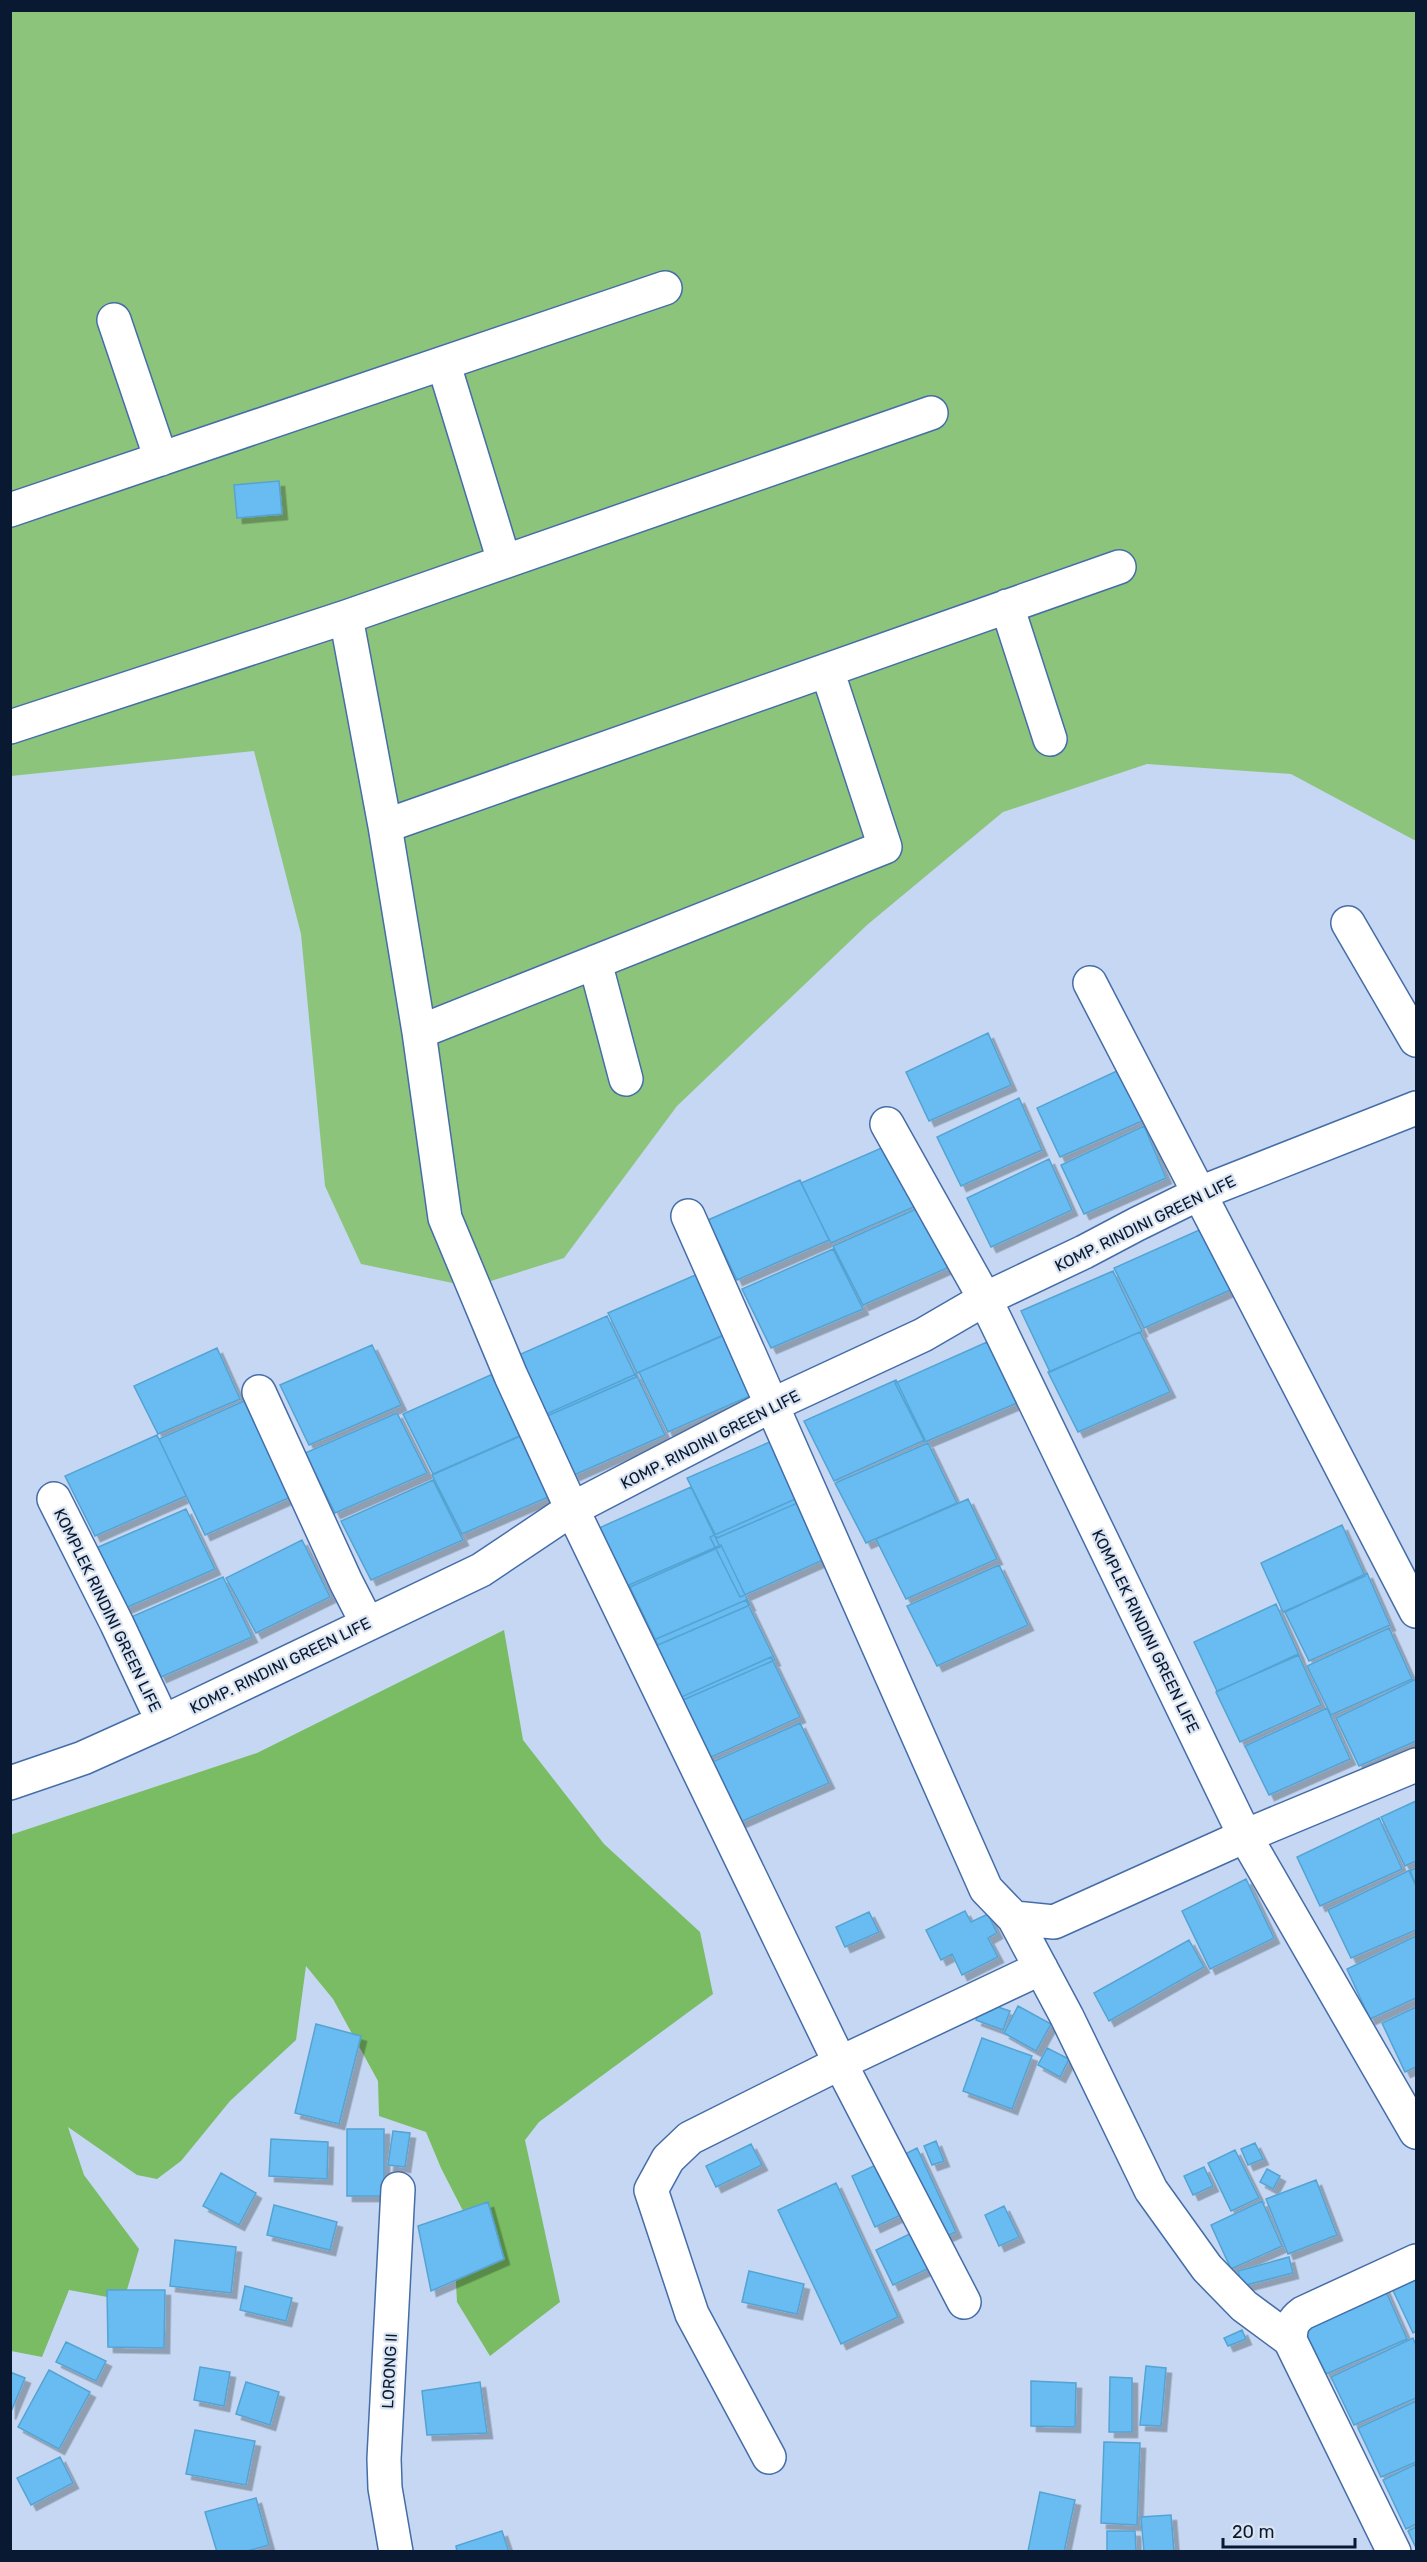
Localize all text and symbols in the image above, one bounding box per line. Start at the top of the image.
street label: KOMP. RINDINI GREEN LIFE [1052,1171,1239,1276]
street label: KOMP. RINDINI GREEN LIFE [617,1386,803,1493]
street label: KOMPLEK RINDINI GREEN LIFE [50,1505,165,1715]
street label: KOMPLEK RINDINI GREEN LIFE [1088,1526,1203,1736]
street label: KOMP. RINDINI GREEN LIFE [187,1613,374,1718]
street label: LORONG II [378,2333,401,2409]
scale bar [1223,2511,1355,2549]
text: 20 m [1232,2521,1274,2543]

